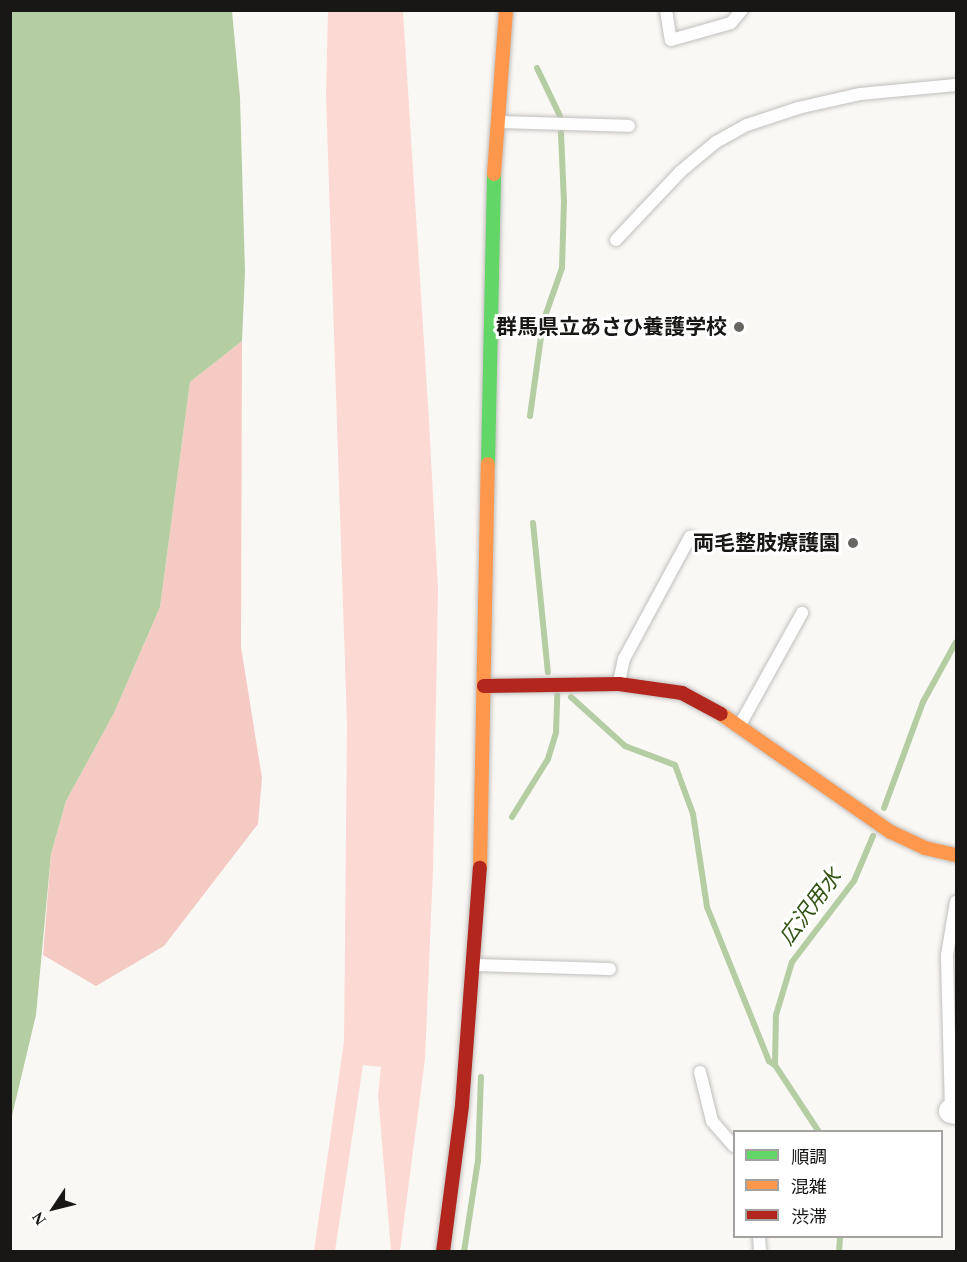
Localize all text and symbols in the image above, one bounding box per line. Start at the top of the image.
place label: 群馬県立あさひ養護学校 [496,314,727,340]
marker: 群馬県立あさひ養護学校 [732,320,746,334]
place label: 両毛整肢療護園 [693,530,840,556]
marker: 両毛整肢療護園 [844,534,862,552]
water label: 広沢用水 [773,864,847,950]
legend [733,1130,943,1238]
text: 順調 [791,1147,827,1167]
text: 混雑 [791,1177,827,1197]
north arrow [24,1178,84,1238]
text: 渋滞 [791,1207,827,1227]
text: N [29,1209,49,1228]

